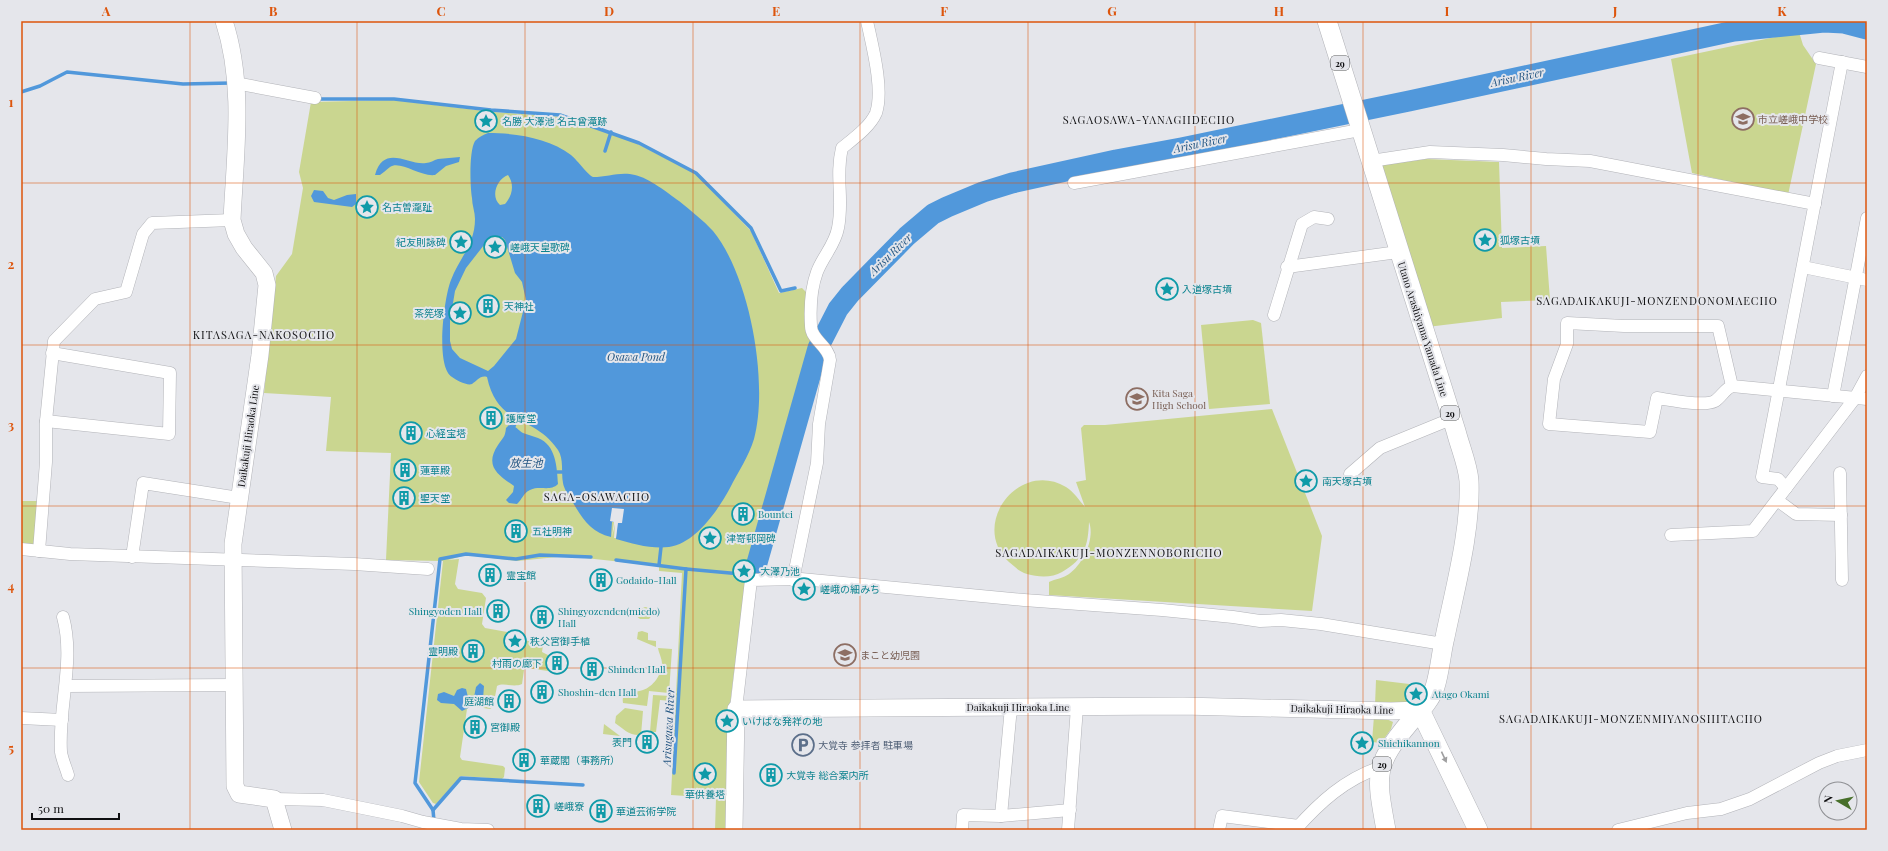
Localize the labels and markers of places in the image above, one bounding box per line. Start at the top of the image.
school or university icon: 市立嵯峨中学校 [1730,106,1756,132]
place icon: 名勝 大澤池 名古曾滝跡 [473,108,499,134]
place label: 市立嵯峨中学校 [1758,112,1828,126]
place label: 名勝 大澤池 名古曾滝跡 [502,114,607,128]
place icon: 名古曽瀧趾 [354,194,380,220]
place label: 名古曽瀧趾 [382,200,432,214]
place icon: 狐塚古墳 [1472,227,1498,253]
place icon: 紀友則詠碑 [448,229,474,255]
place label: 狐塚古墳 [1500,233,1540,247]
place icon: 嵯峨天皇歌碑 [482,234,508,260]
place label: 紀友則詠碑 [396,235,446,249]
place label: 嵯峨天皇歌碑 [510,240,570,254]
place icon: 入道塚古墳 [1154,276,1180,302]
place label: 入道塚古墳 [1182,282,1232,296]
building icon: 天神社 [475,293,501,319]
place label: 天神社 [504,299,534,313]
place icon: 茶筅塚 [447,300,473,326]
place label: 茶筅塚 [414,306,444,320]
school or university icon: Kita Saga High School [1124,386,1150,412]
place label: Kita Saga High School [1152,386,1206,412]
building icon: 護摩堂 [478,405,504,431]
place label: 護摩堂 [506,411,536,425]
building icon: 心経宝塔 [398,420,424,446]
place label: 心経宝塔 [426,426,466,440]
building icon: 蓮華殿 [392,457,418,483]
place label: 蓮華殿 [420,463,450,477]
place icon: 南天塚古墳 [1293,468,1319,494]
place label: 南天塚古墳 [1322,474,1372,488]
building icon: 聖天堂 [391,485,417,511]
place label: 聖天堂 [420,491,450,505]
building icon: Bountei [730,501,756,527]
place label: Bountei [758,507,793,521]
building icon: 五社明神 [503,518,529,544]
place label: 五社明神 [532,524,572,538]
place icon: 津嵜邨岡碑 [697,525,723,551]
place label: 津嵜邨岡碑 [726,531,776,545]
place icon: 大澤乃池 [731,558,757,584]
building icon: 霊宝館 [477,562,503,588]
place label: 大澤乃池 [760,564,800,578]
building icon: Godaido-Hall [588,567,614,593]
place label: 霊宝館 [506,568,536,582]
place label: Godaido-Hall [616,573,677,587]
place icon: 嵯峨の細みち [791,576,817,602]
place label: 嵯峨の細みち [820,582,880,596]
building icon: Shingyoden Hall [485,598,511,624]
place label: Shingyoden Hall [409,604,482,618]
building icon: Shingyozenden(miedo) Hall [529,604,555,630]
place label: Shingyozenden(miedo) Hall [558,604,660,630]
place icon: 秩父宮御手植 [502,628,528,654]
place label: 秩父宮御手植 [530,634,590,648]
building icon: 霊明殿 [460,638,486,664]
school or university icon: まこと幼児園 [832,642,858,668]
place label: 霊明殿 [428,644,458,658]
place label: まこと幼児園 [860,648,920,662]
building icon: 村雨の廊下 [544,650,570,676]
place label: 村雨の廊下 [492,656,542,670]
building icon: Shinden Hall [579,656,605,682]
place label: Shinden Hall [608,662,666,676]
building icon: Shoshin-den Hall [529,679,555,705]
place icon: Atago Okami [1403,681,1429,707]
place label: Shoshin-den Hall [558,685,637,699]
place label: Atago Okami [1431,687,1490,701]
building icon: 庭湖館 [496,688,522,714]
place label: 庭湖館 [464,694,494,708]
place icon: いけばな発祥の地 [714,708,740,734]
building icon: 宮御殿 [462,714,488,740]
place label: いけばな発祥の地 [742,714,823,728]
place label: 宮御殿 [490,720,520,734]
building icon: 表門 [634,729,660,755]
place icon: Shichikannon [1349,730,1375,756]
parking icon: 大覚寺 参拝者 駐車場 [790,732,816,758]
place label: 表門 [612,735,632,749]
place label: Shichikannon [1378,736,1440,750]
place label: 大覚寺 参拝者 駐車場 [818,738,913,752]
building icon: 華蔵閣（事務所） [511,747,537,773]
place label: 華蔵閣（事務所） [540,753,620,767]
place icon: 華供養塔 [692,761,718,787]
building icon: 大覚寺 総合案内所 [758,762,784,788]
place label: 大覚寺 総合案内所 [786,768,869,782]
place label: 華供養塔 [685,787,725,801]
building icon: 嵯峨寮 [525,793,551,819]
building icon: 華道芸術学院 [588,798,614,824]
place label: 嵯峨寮 [554,799,584,813]
place label: 華道芸術学院 [616,804,676,818]

